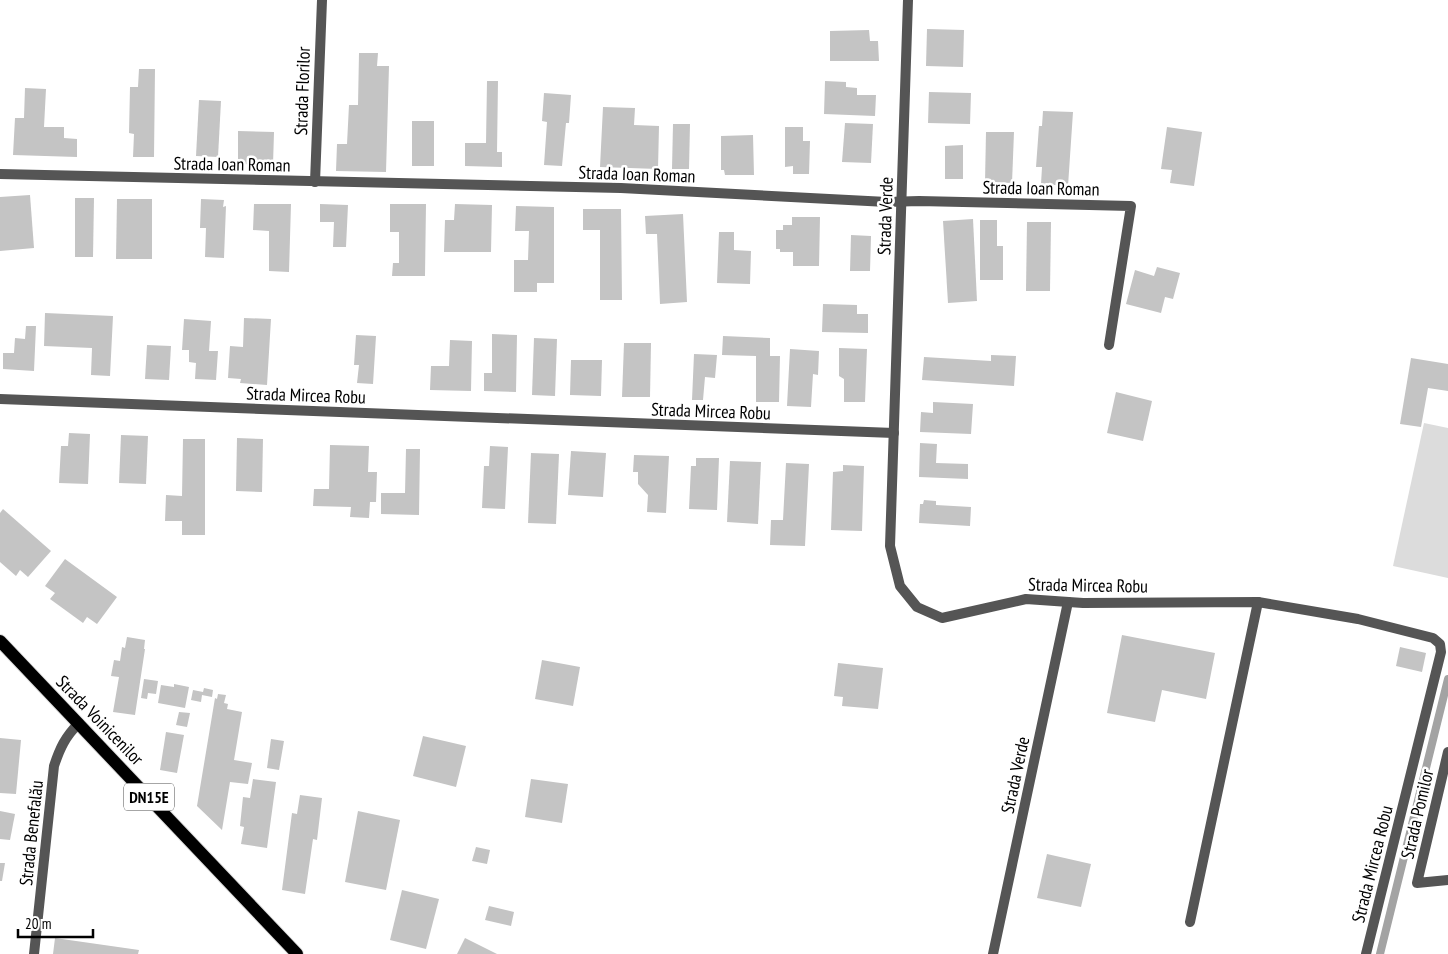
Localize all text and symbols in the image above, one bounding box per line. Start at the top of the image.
street label: Strada Florilor [289,46,315,136]
street label: Strada Ioan Roman [173,151,291,177]
street label: Strada Ioan Roman [578,160,696,188]
street label: Strada Ioan Roman [982,175,1100,201]
street label: Strada Verde [872,177,898,255]
street label: Strada Mircea Robu [246,381,366,409]
street label: Strada Mircea Robu [651,397,771,425]
street label: Strada Mircea Robu [1028,572,1148,598]
street label: Strada Voinicenilor [51,670,149,770]
street label: Strada Verde [996,734,1034,816]
street label: Strada Pomilor [1396,767,1439,861]
street label: Strada Benefalău [14,779,48,887]
road number: DN15E [124,784,174,810]
street label: Strada Mircea Robu [1346,803,1398,925]
scale bar [18,906,92,938]
text: 20 m [25,914,51,933]

